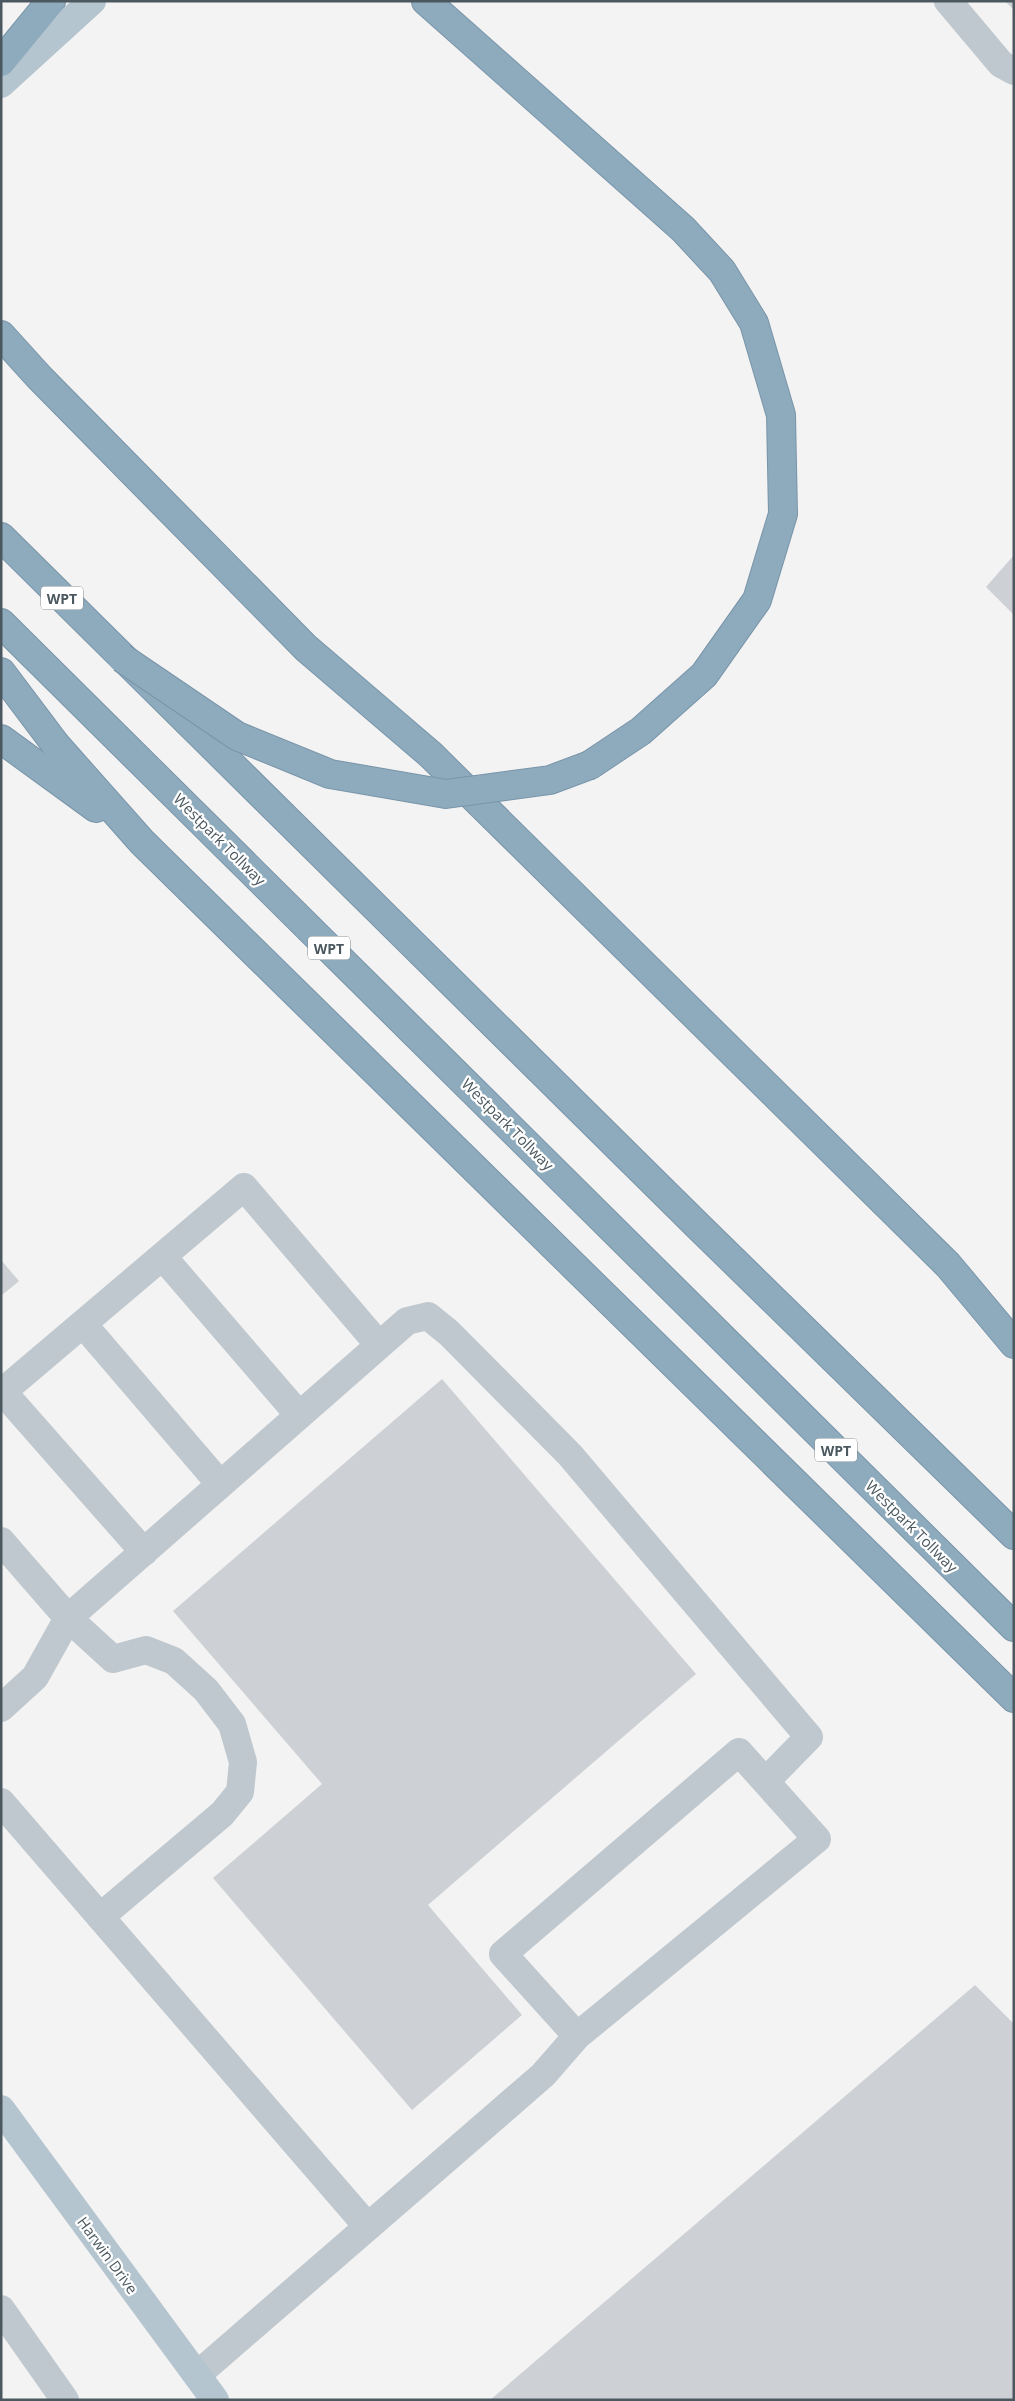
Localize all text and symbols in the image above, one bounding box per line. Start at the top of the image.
road number: WPT [41,586,83,610]
street label: Westpark Tollway [170,789,271,890]
road number: WPT [308,936,350,960]
street label: Westpark Tollway [458,1074,559,1175]
road number: WPT [815,1438,857,1462]
street label: Westpark Tollway [862,1476,963,1577]
street label: Harwin Drive [73,2212,143,2298]

